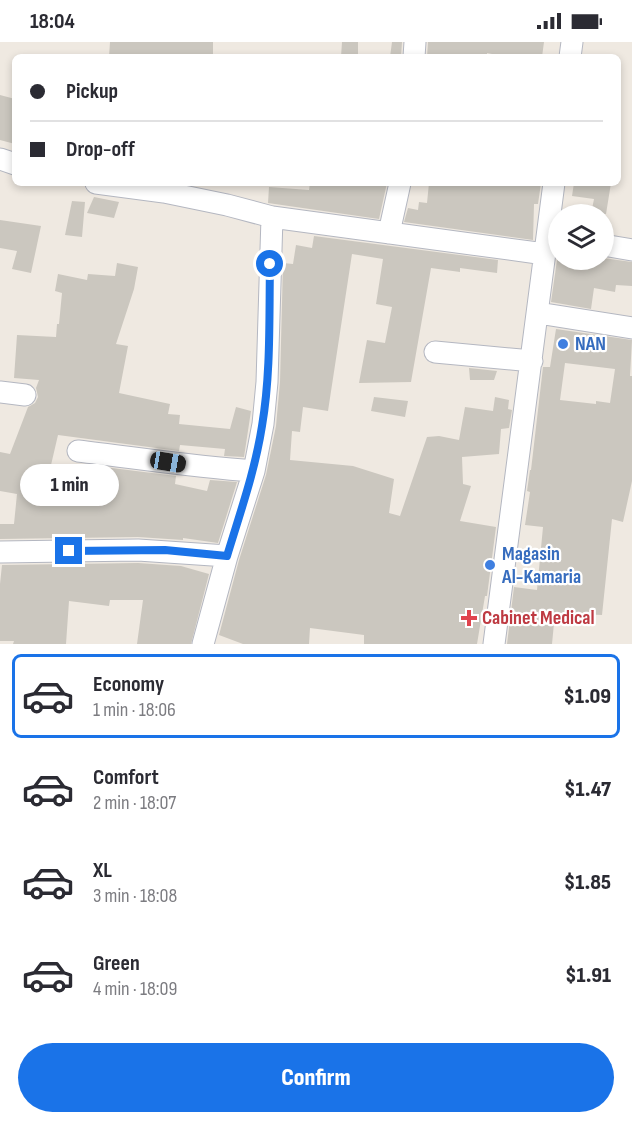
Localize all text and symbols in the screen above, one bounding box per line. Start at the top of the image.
text: 18:04 [30,8,75,35]
text: Pickup [66,78,118,105]
text: Drop-off [66,136,135,163]
map controls [548,204,614,270]
button: layers [548,204,614,270]
route start [256,250,283,277]
place label: NAN [575,332,606,356]
marker: NAN [556,337,570,351]
car [149,450,187,474]
callout: 1 min [20,464,118,506]
text: 1 min [50,473,89,497]
route end [55,537,82,564]
place label: Magasin Al-Kamaria [501,542,581,589]
marker: Magasin Al-Kamaria [483,558,497,572]
place label: Cabinet Medical [482,606,595,630]
marker: Cabinet Medical [460,609,478,627]
icon: car [21,669,75,723]
text: Economy [93,671,164,698]
text: $1.09 [564,683,611,710]
text: 1 min · 18:06 [93,698,176,722]
icon: car [21,762,75,816]
text: Comfort [93,764,159,791]
text: $1.47 [564,776,611,803]
text: 2 min · 18:07 [93,791,176,815]
icon: car [21,855,75,909]
text: XL [93,857,112,884]
text: $1.85 [564,869,611,896]
text: 3 min · 18:08 [93,884,177,908]
icon: car [21,948,75,1002]
text: Green [93,950,140,977]
text: $1.91 [565,962,611,989]
text: 4 min · 18:09 [93,977,177,1001]
button: Confirm [18,1043,614,1112]

